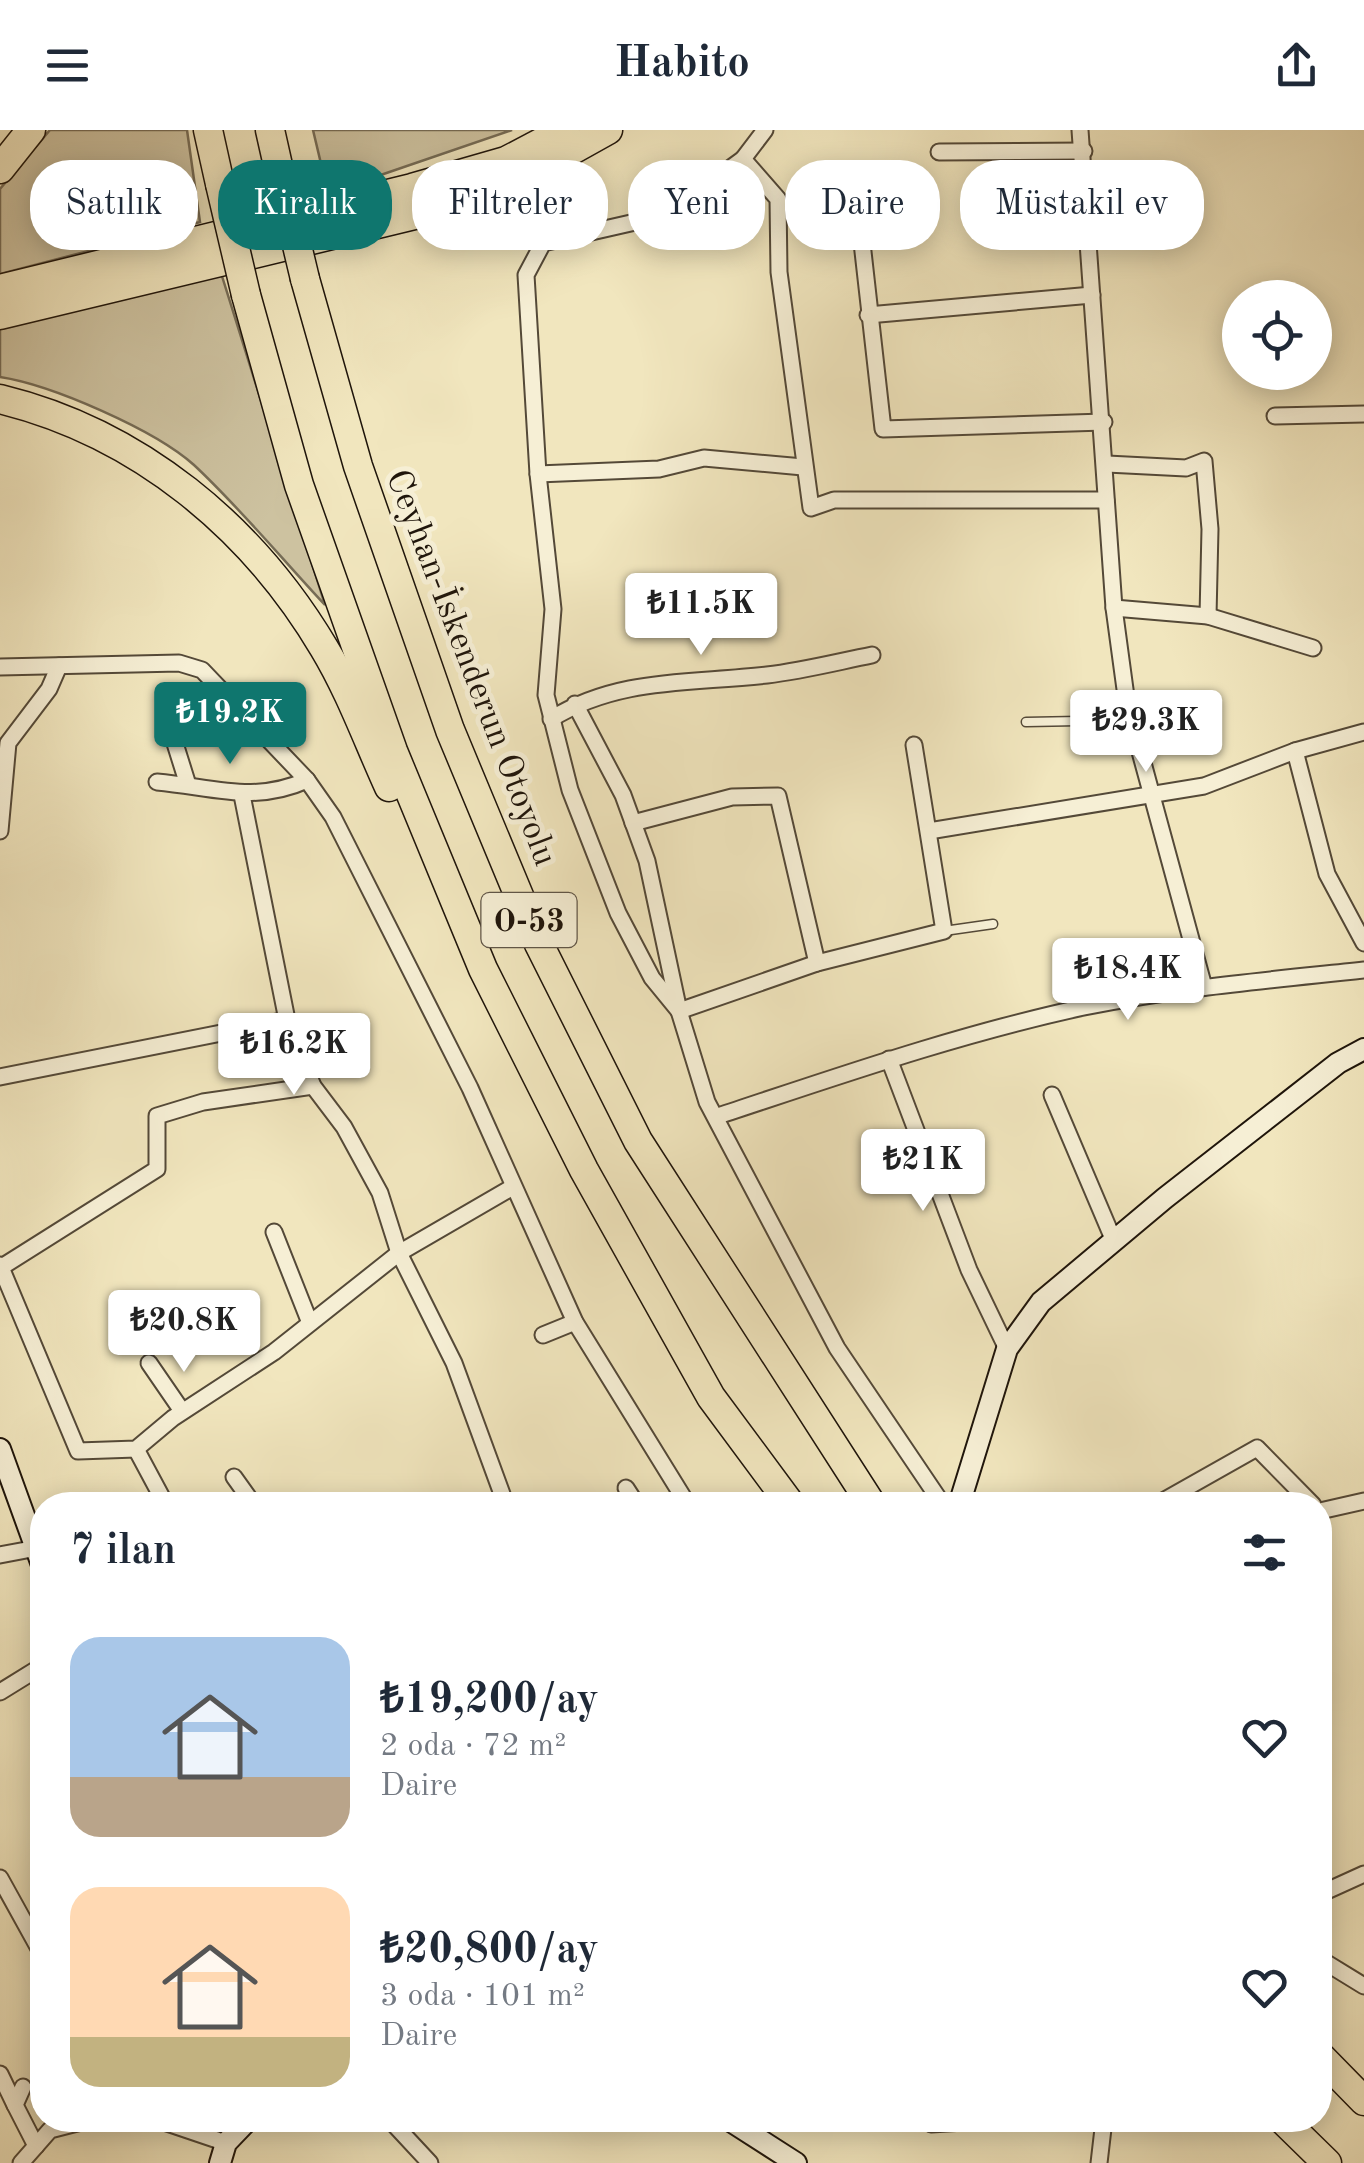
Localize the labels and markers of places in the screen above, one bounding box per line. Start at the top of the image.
pin: ₺11.5K [620,573,782,658]
pin: ₺19.2K [149,682,311,767]
pin: ₺29.3K [1065,690,1227,775]
pin: ₺18.4K [1047,938,1209,1023]
pin: ₺16.2K [213,1013,375,1098]
pin: ₺21K [864,1129,982,1214]
pin: ₺20.8K [103,1290,265,1375]

